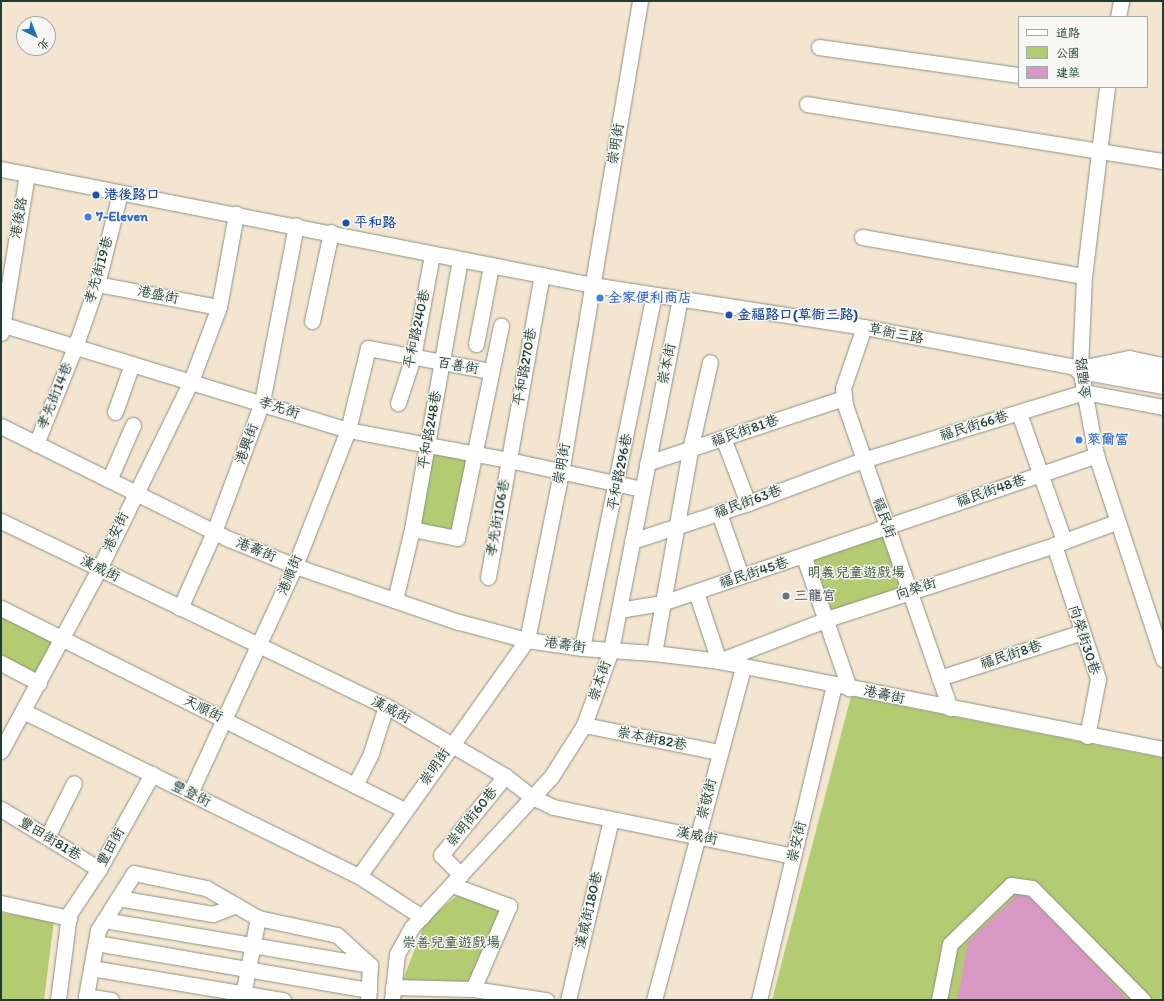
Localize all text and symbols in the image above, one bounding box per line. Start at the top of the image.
north arrow [16,16,56,56]
legend [1018,16,1148,88]
text: 道路 [1056,26,1080,40]
text: 北 [35,36,52,53]
text: 公園 [1056,46,1080,60]
text: 建築 [1056,66,1080,80]
street label: 崇明街 [604,122,628,166]
place label: 港後路口 [104,187,160,203]
marker: 港後路口 [91,190,101,200]
street label: 港後路 [7,196,31,240]
place label: 7-Eleven [96,209,148,225]
marker: 7-Eleven [83,212,93,222]
place label: 平和路 [354,215,396,231]
marker: 平和路 [341,218,351,228]
street label: 孝先街19巷 [81,234,117,306]
street label: 港盛街 [136,283,180,307]
street label: 平和路240巷 [400,288,434,370]
place label: 全家便利商店 [608,290,692,306]
marker: 全家便利商店 [595,293,605,303]
place label: 金福路口(草衙三路) [737,307,858,323]
marker: 金福路口(草衙三路) [724,310,734,320]
street label: 草衙三路 [867,320,925,348]
street label: 平和路270巷 [510,327,540,407]
street label: 崇本街 [655,342,679,386]
street label: 百善街 [436,354,480,378]
street label: 金福路 [1073,356,1095,400]
street label: 孝先街14巷 [34,360,76,432]
street label: 平和路248巷 [415,389,445,471]
street label: 孝先街 [256,394,302,422]
street label: 福民街66巷 [938,408,1010,444]
street label: 福民街81巷 [709,412,781,450]
street label: 港興街 [232,421,262,467]
street label: 平和路296巷 [604,432,636,512]
place label: 萊爾富 [1087,432,1129,448]
marker: 萊爾富 [1074,435,1084,445]
street label: 崇明街 [550,442,574,486]
street label: 福民街48巷 [954,471,1028,511]
street label: 孝先街106巷 [483,478,513,558]
street label: 福民街63巷 [712,482,784,522]
street label: 福民街 [869,495,899,541]
street label: 港安街 [100,509,132,555]
street label: 港壽街 [233,534,279,566]
street label: 漢威街 [77,552,123,586]
street label: 港順街 [274,552,306,598]
street label: 福民街45巷 [717,554,791,592]
park label: 明義兒童遊戲場 [807,565,905,581]
street label: 向榮街 [893,575,939,603]
place label: 三龍宮 [794,588,836,604]
marker: 三龍宮 [781,591,791,601]
street label: 向榮街30巷 [1065,603,1103,677]
street label: 港壽街 [543,634,587,656]
street label: 福民街8巷 [978,637,1044,673]
street label: 崇本街 [585,658,615,704]
street label: 港壽街 [862,682,906,708]
street label: 天順街 [180,692,226,726]
street label: 漢威街 [369,693,413,727]
street label: 崇本街82巷 [616,724,688,754]
street label: 崇明街 [416,745,454,789]
street label: 豐登街 [168,777,214,811]
street label: 崇敬街 [694,777,720,821]
street label: 崇明街60巷 [443,784,501,850]
street label: 豐田街81巷 [16,814,84,864]
street label: 崇安街 [784,820,810,864]
street label: 漢威街 [675,824,719,848]
street label: 豐田街 [93,825,129,869]
street label: 漢威街180巷 [572,870,606,950]
park label: 崇善兒童遊戲場 [402,935,500,951]

